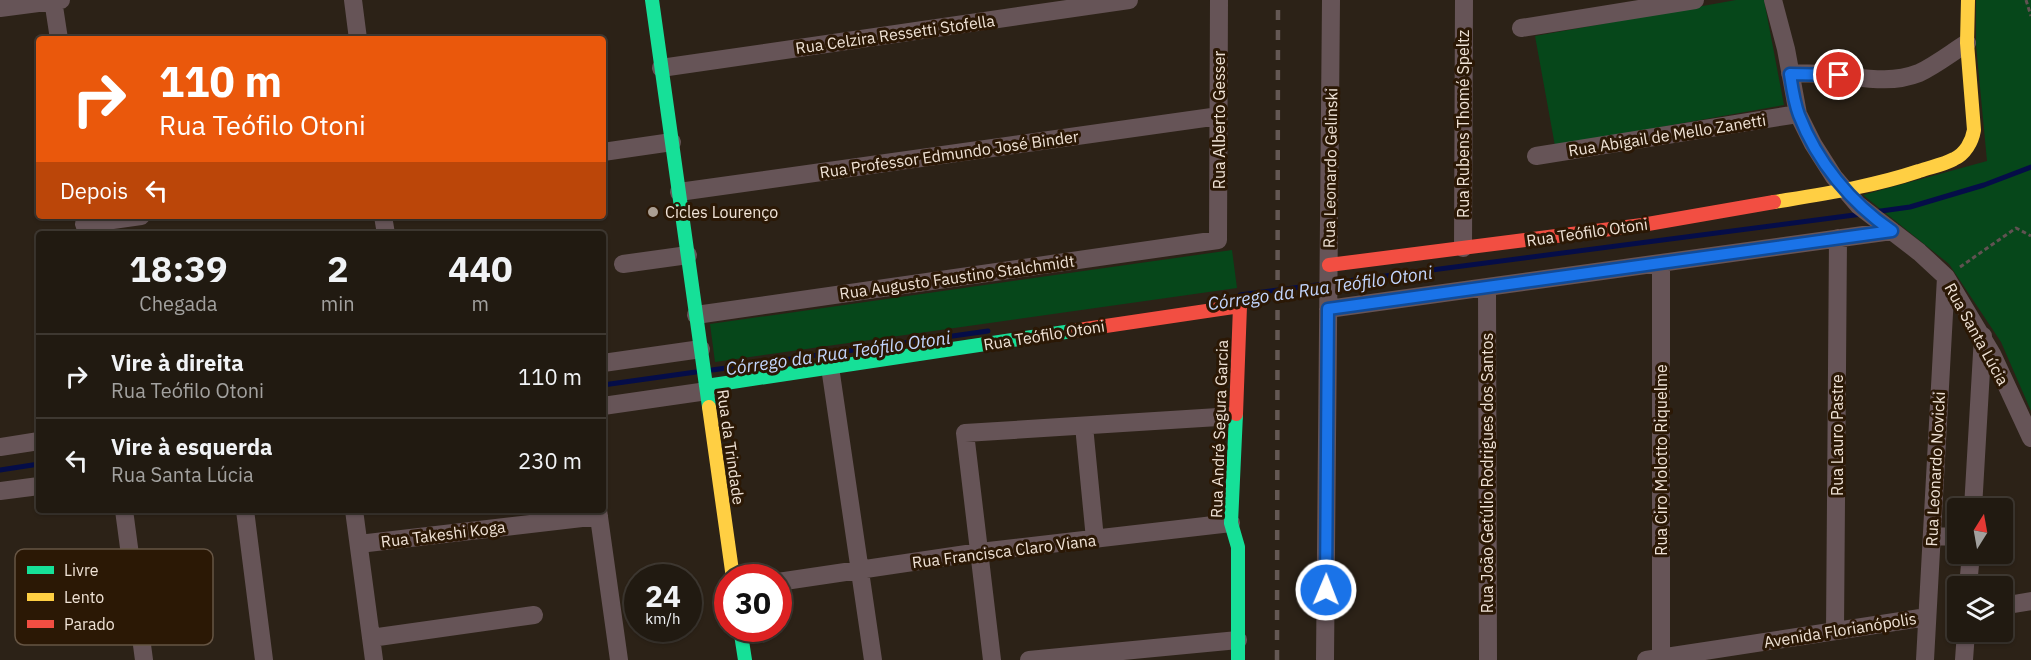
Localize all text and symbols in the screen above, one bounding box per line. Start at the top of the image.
street label: Rua Celzira Ressetti Stofella [794,10,996,58]
street label: Rua Rubens Thomé Speltz [1453,30,1473,218]
pin [1813,49,1864,100]
street label: Rua Alberto Gesser [1209,51,1229,189]
text: 110 m [159,54,282,109]
icon: arrive [1822,58,1855,91]
icon: right [60,60,138,138]
street label: Rua Leonardo Gelinski [1319,88,1341,248]
text: Rua Teófilo Otoni [159,107,366,142]
street label: Rua Abigail de Mello Zanetti [1567,109,1767,161]
street label: Rua Professor Edmundo José Binder [818,126,1080,182]
icon: left [140,174,173,207]
text: Depois [60,176,128,205]
place label: Cicles Lourenço [665,202,778,222]
marker: Cicles Lourenço [646,205,660,219]
street label: Rua Teófilo Otoni [1525,214,1649,250]
text: 18:39 [129,245,228,292]
text: 2 [327,245,349,292]
text: 440 [448,245,513,292]
street label: Rua Augusto Faustino Stalchmidt [838,251,1076,303]
water label: Córrego da Rua Teófilo Otoni [1206,261,1434,315]
street label: Rua Santa Lúcia [1941,279,2014,389]
text: Chegada [139,290,218,317]
text: min [321,290,355,317]
text: m [472,290,489,317]
street label: Rua Teófilo Otoni [982,316,1106,354]
water label: Córrego da Rua Teófilo Otoni [724,326,952,380]
street label: Rua João Getúlio Rodrigues dos Santos [1477,333,1497,613]
street label: Rua André Segura Garcia [1206,339,1232,518]
text: Vire à direita [111,348,244,377]
icon: right [60,360,93,393]
text: 110 m [518,362,582,391]
street label: Rua Ciro Molotto Riquelme [1651,364,1671,556]
street label: Rua Lauro Pastre [1827,374,1847,496]
text: Rua Teófilo Otoni [111,377,264,404]
street label: Rua da Trindade [713,388,749,506]
street label: Rua Leonardo Novicki [1921,391,1949,547]
text: Vire à esquerda [111,432,273,461]
icon: left [60,444,93,477]
text: 230 m [518,446,582,475]
text: Rua Santa Lúcia [111,461,254,488]
north arrow [1947,498,2013,564]
map controls [1947,498,2013,642]
street label: Rua Takeshi Koga [380,516,507,552]
street label: Rua Francisca Claro Viana [911,530,1098,572]
legend [15,549,213,645]
position arrow [1294,558,1358,622]
text: Livre [64,560,99,580]
speed limit sign: 30 [714,564,792,642]
text: 24 [645,576,681,615]
button: layers [1947,576,2013,642]
text: Lento [64,587,104,607]
street label: Avenida Florianópolis [1762,608,1918,652]
text: km/h [645,609,681,628]
text: Parado [64,614,115,634]

